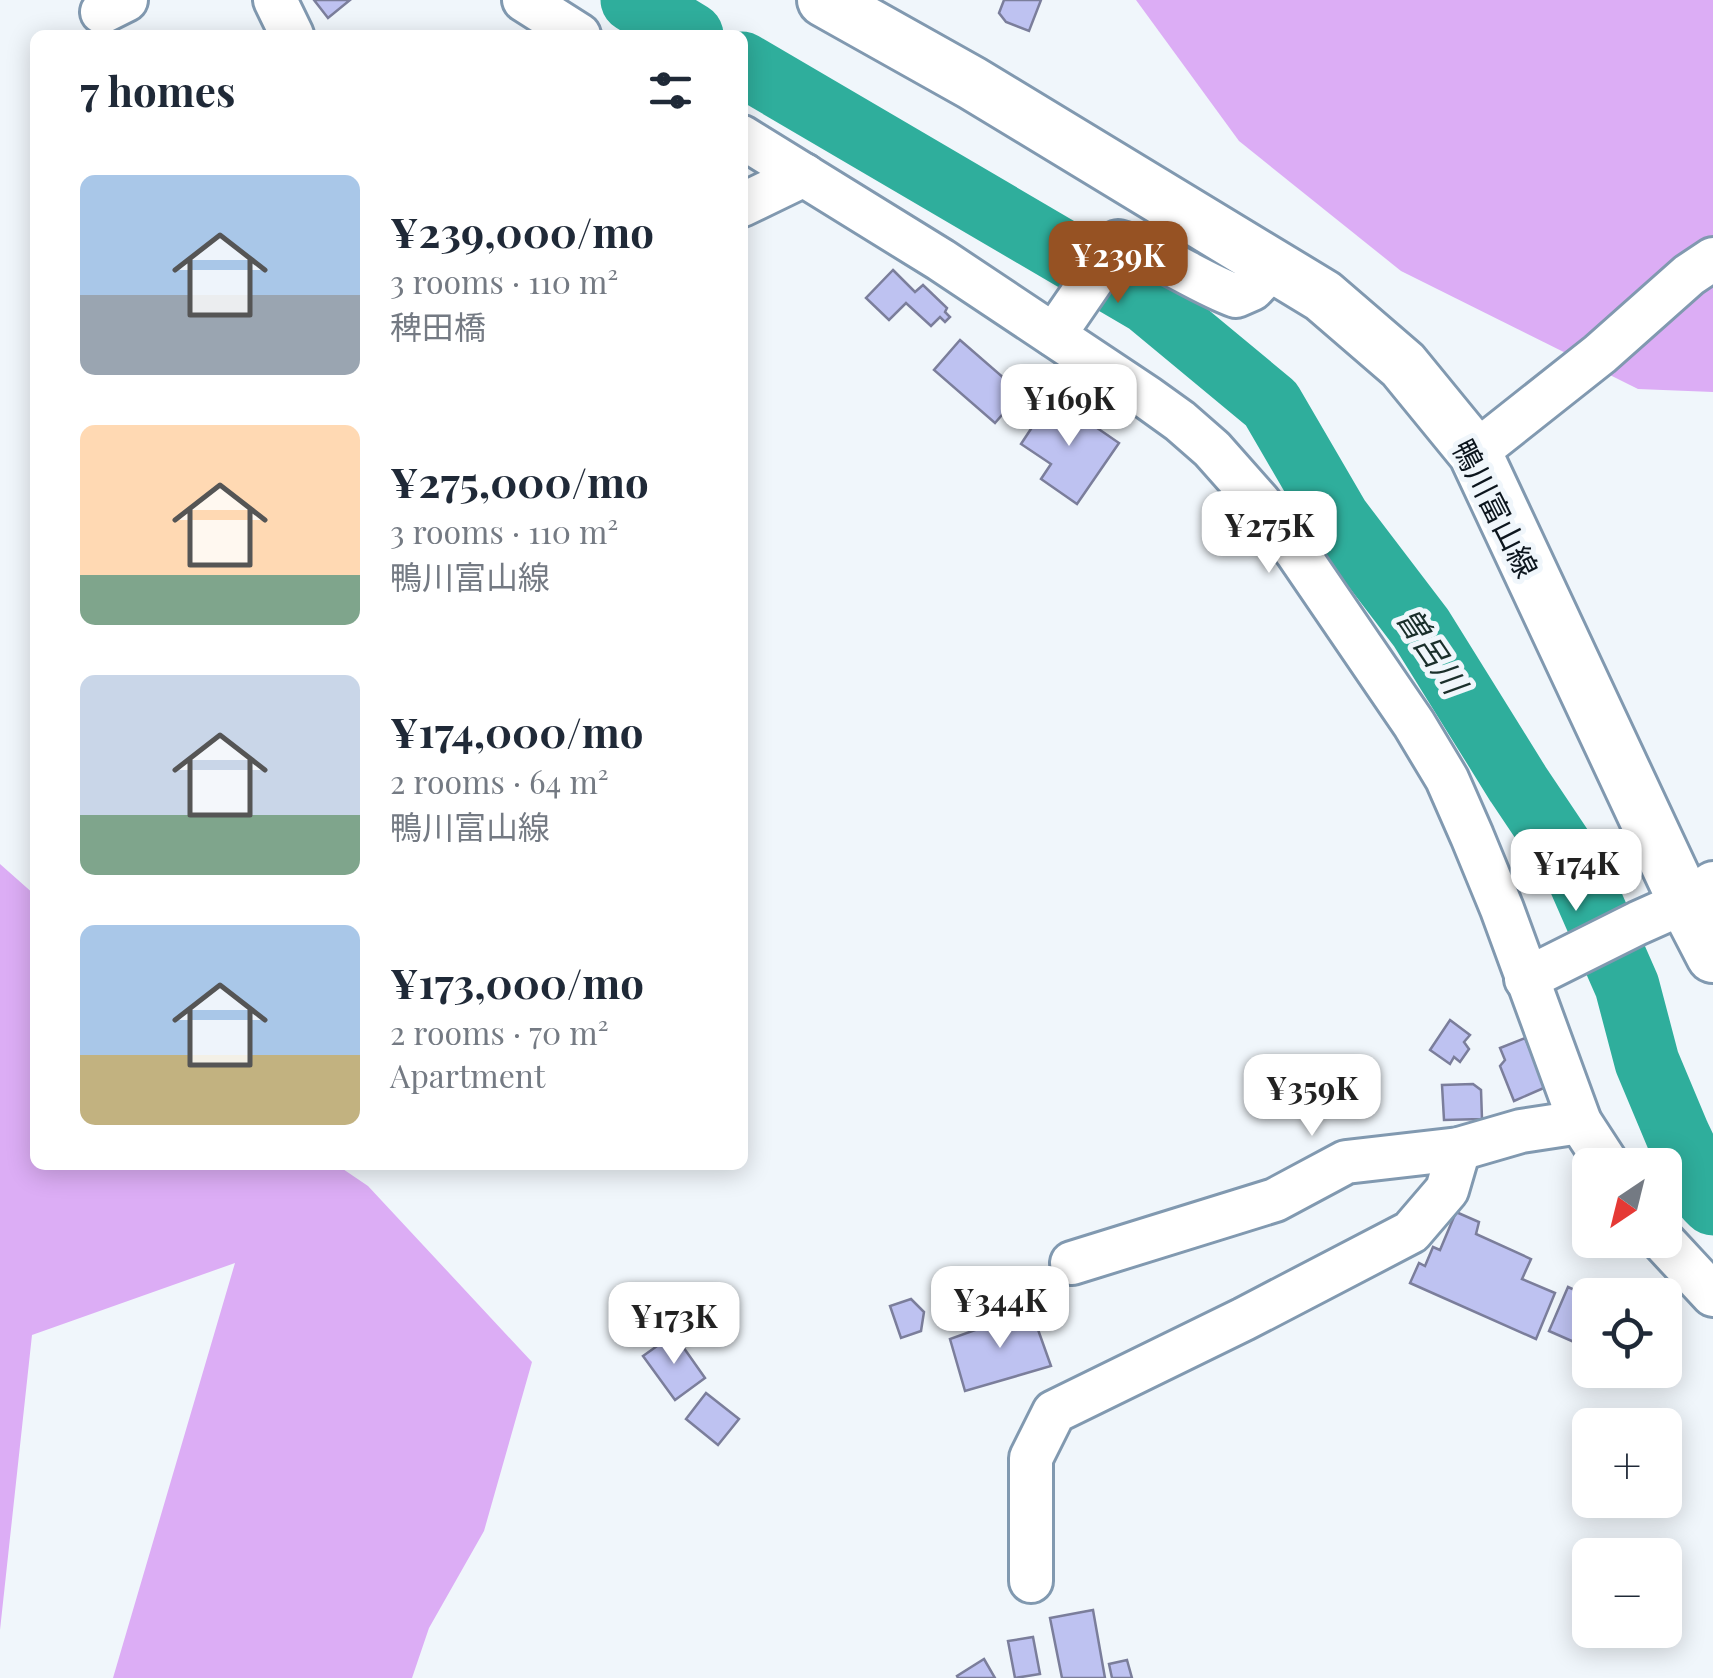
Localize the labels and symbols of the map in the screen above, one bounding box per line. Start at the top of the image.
pin: ¥239K [1048,221,1188,306]
pin: ¥169K [999,364,1139,449]
street label: 鴨川富山線 [1444,432,1548,584]
pin: ¥275K [1199,491,1339,576]
water label: 曽呂川 [1388,597,1479,703]
pin: ¥174K [1506,829,1646,914]
pin: ¥359K [1242,1054,1382,1139]
north arrow [1572,1148,1682,1258]
pin: ¥344K [930,1266,1070,1351]
pin: ¥173K [604,1282,744,1367]

